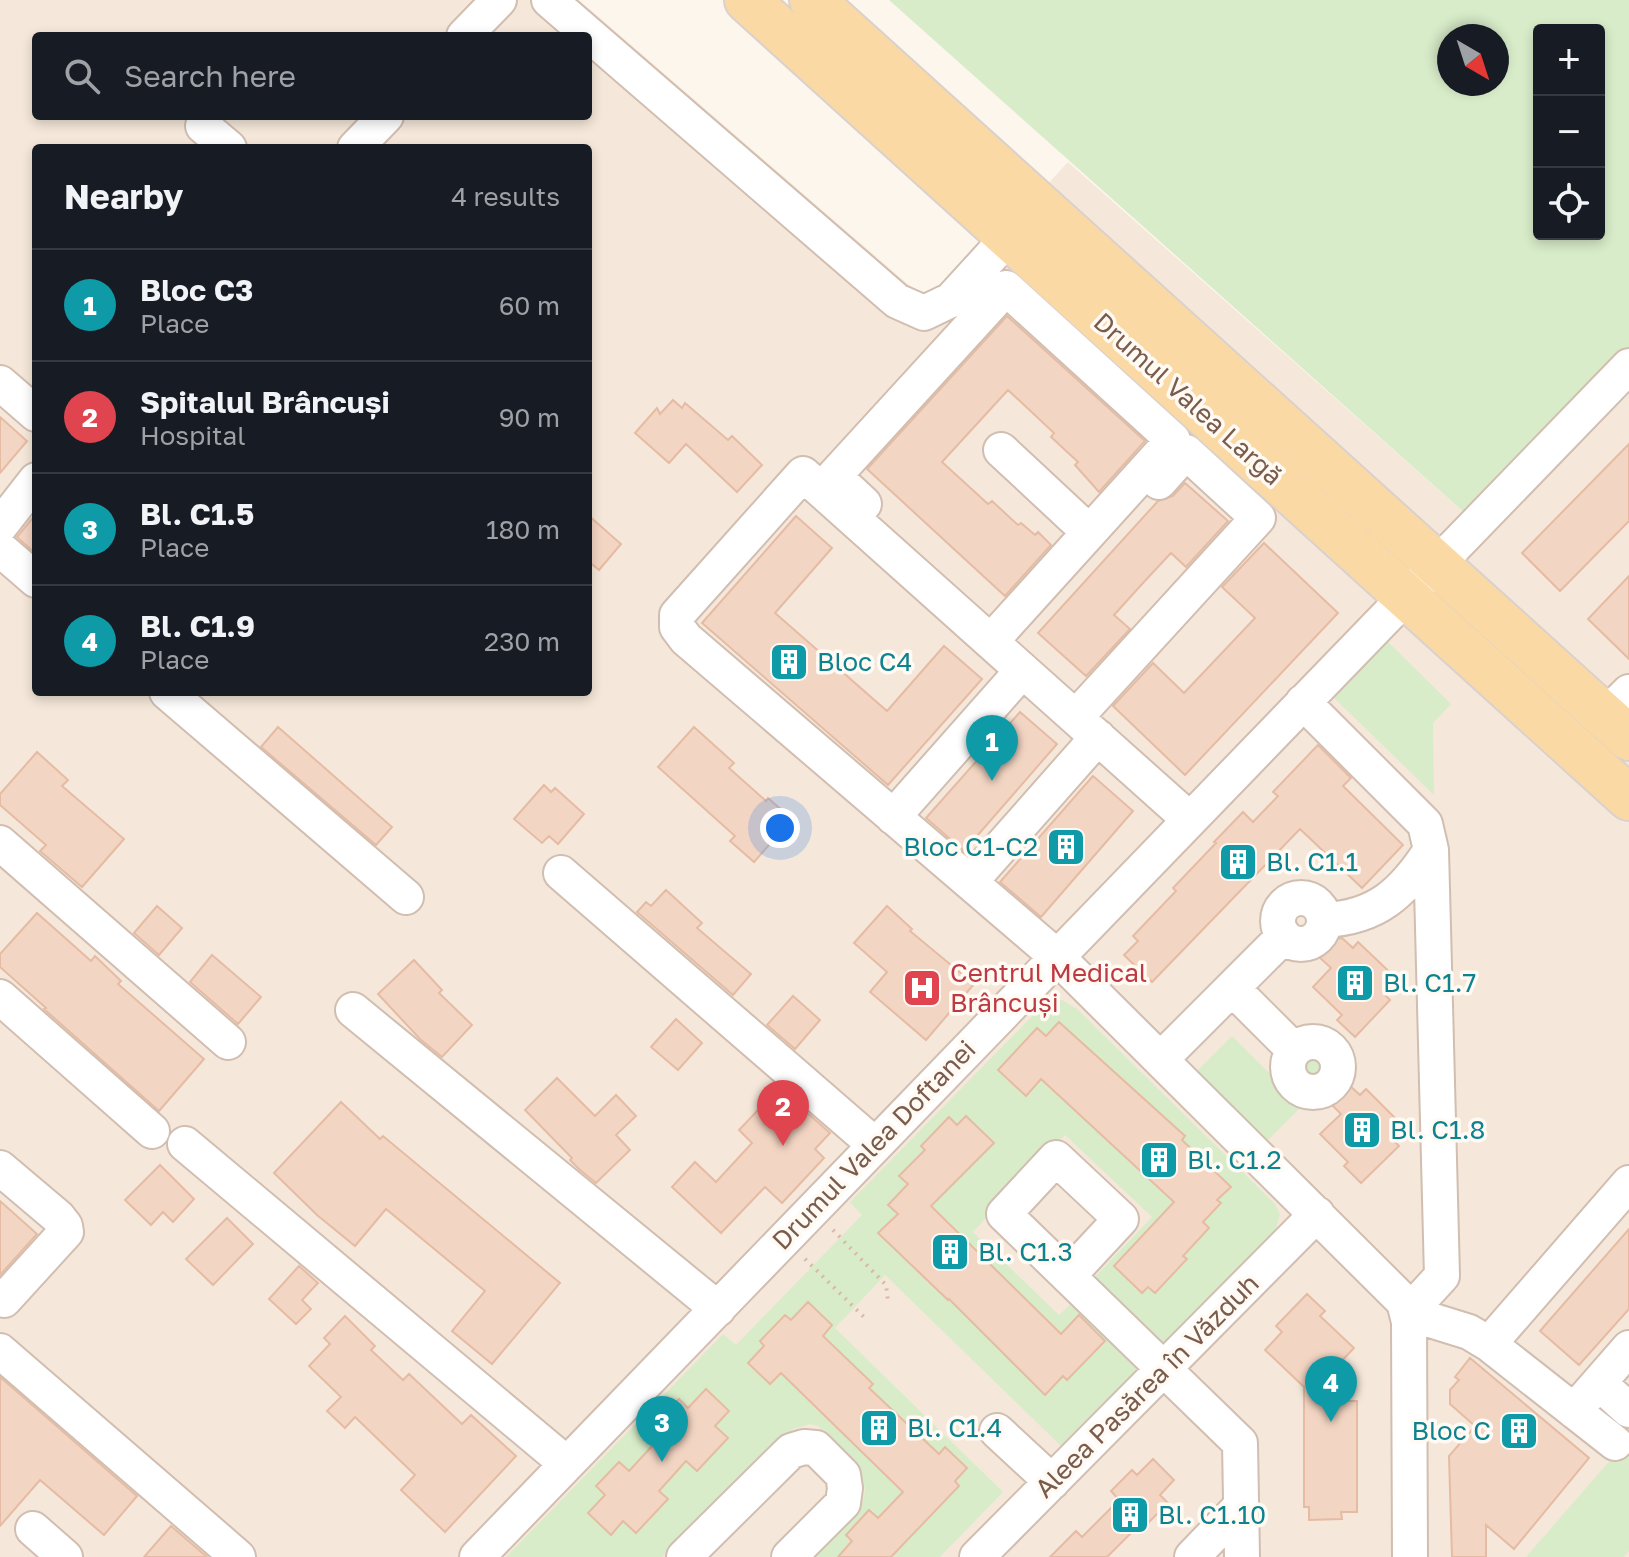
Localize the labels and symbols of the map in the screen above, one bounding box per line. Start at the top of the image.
north arrow [1437,24,1509,96]
street label: Drumul Valea Largă [1088,306,1289,491]
building icon: Bloc C4 [768,641,810,683]
place label: Bloc C4 [817,646,912,677]
pin: 1 [966,715,1018,781]
your location [760,808,800,848]
building icon: Bloc C1-C2 [1045,826,1087,868]
place label: Bloc C1-C2 [903,831,1038,862]
building icon: Bl. C1.1 [1217,841,1259,883]
place label: Bl. C1.1 [1266,846,1358,877]
place label: Centrul Medical Brâncuși [950,957,1147,1018]
building icon: Bl. C1.7 [1334,962,1376,1004]
hospital icon: Centrul Medical Brâncuși [901,967,943,1009]
place label: Bl. C1.7 [1383,967,1476,998]
street label: Drumul Valea Doftanei [766,1034,982,1256]
pin: 2 [757,1080,809,1146]
building icon: Bl. C1.8 [1341,1109,1383,1151]
place label: Bl. C1.8 [1390,1114,1485,1145]
building icon: Bl. C1.2 [1138,1139,1180,1181]
place label: Bl. C1.2 [1187,1144,1282,1175]
building icon: Bl. C1.3 [929,1231,971,1273]
place label: Bl. C1.3 [978,1236,1073,1267]
street label: Aleea Pasărea în Văzduh [1028,1267,1265,1504]
pin: 4 [1305,1356,1357,1422]
pin: 3 [636,1396,688,1462]
building icon: Bl. C1.4 [858,1407,900,1449]
building icon: Bloc C [1498,1410,1540,1452]
place label: Bl. C1.4 [907,1412,1002,1443]
place label: Bloc C [1412,1415,1491,1446]
building icon: Bl. C1.10 [1109,1494,1151,1536]
place label: Bl. C1.10 [1158,1499,1266,1530]

